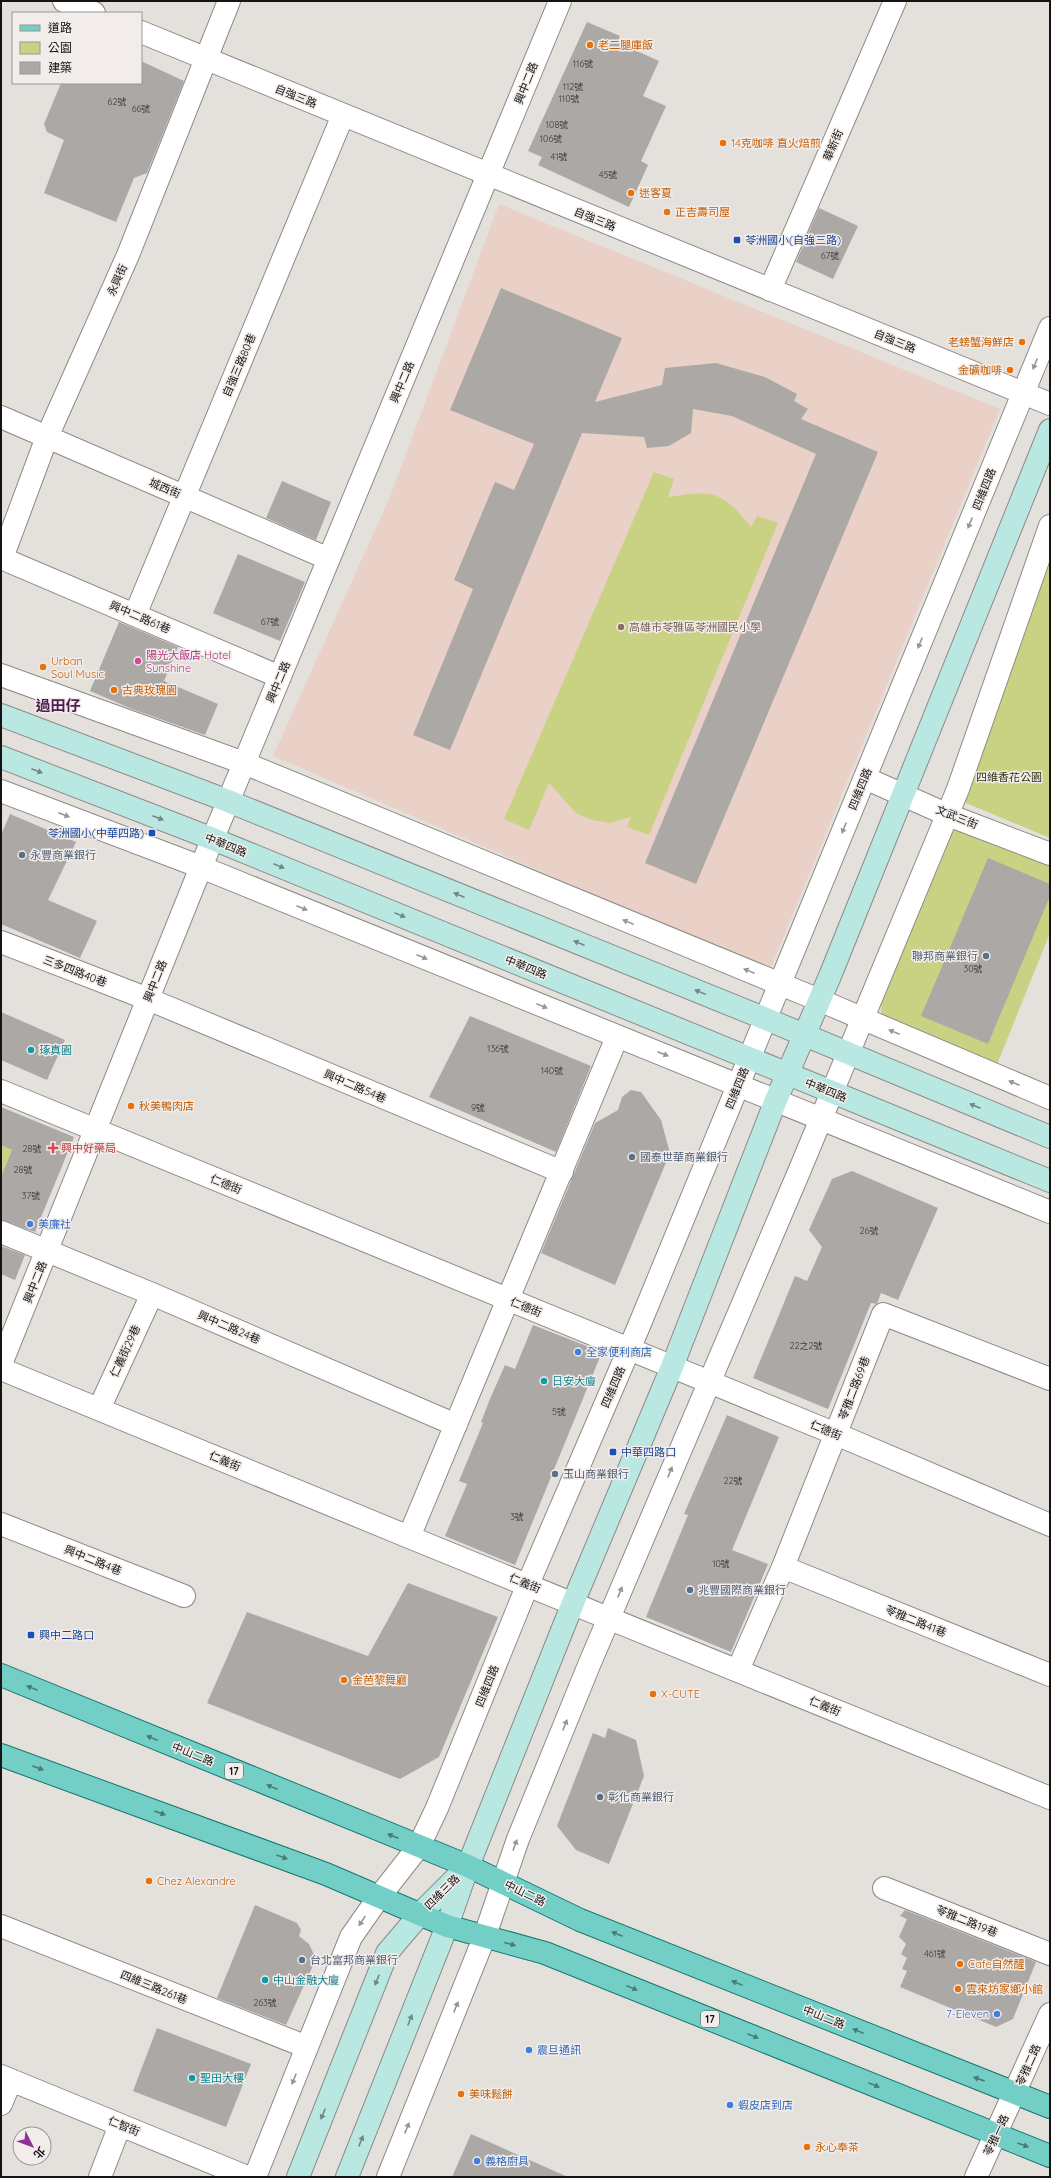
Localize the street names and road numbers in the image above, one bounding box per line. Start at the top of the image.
street label: 興中二路 [511,60,541,106]
street label: 自強三路 [273,81,319,111]
street label: 華新街 [820,127,846,163]
street label: 自強三路 [572,204,618,234]
street label: 永興街 [104,262,130,298]
street label: 自強三路 [872,326,918,356]
street label: 自強三路80巷 [219,331,259,399]
street label: 興中二路 [387,359,417,405]
street label: 四維四路 [969,466,999,512]
street label: 城西街 [147,475,183,501]
street label: 興中二路61巷 [107,598,173,636]
street label: 興中二路 [263,659,293,705]
street label: 四維四路 [845,766,875,812]
street label: 文武三街 [934,802,980,832]
street label: 中華四路 [203,830,249,860]
street label: 三多四路40巷 [41,952,109,990]
street label: 中華四路 [503,952,549,982]
street label: 興中二路 [140,958,170,1004]
street label: 四維四路 [722,1065,752,1111]
street label: 興中二路54巷 [322,1067,388,1105]
street label: 中華四路 [803,1075,849,1105]
street label: 仁德街 [208,1171,244,1197]
street label: 興中二路 [20,1259,50,1305]
street label: 仁德街 [508,1294,544,1320]
street label: 興中二路24巷 [196,1308,262,1346]
street label: 仁義街29巷 [107,1323,143,1379]
street label: 苓雅二路69巷 [835,1354,873,1422]
street label: 四維四路 [598,1364,628,1410]
street label: 仁德街 [808,1417,844,1443]
street label: 仁義街 [207,1448,243,1474]
street label: 興中二路4巷 [62,1542,124,1578]
street label: 仁義街 [507,1570,543,1596]
street label: 苓雅二路41巷 [883,1602,949,1640]
street label: 四維四路 [472,1663,502,1709]
street label: 仁義街 [807,1693,843,1719]
street label: 中山二路 [170,1739,216,1769]
road number: 17 [225,1763,243,1779]
street label: 四維三路 [421,1871,463,1913]
street label: 中山二路 [502,1877,548,1909]
street label: 苓雅二路19巷 [934,1902,1000,1940]
street label: 四維三路261巷 [118,1967,190,2007]
street label: 中山二路 [801,2002,847,2032]
road number: 17 [701,2011,719,2027]
street label: 苓雅二路 [1013,2042,1043,2088]
street label: 苓雅一路 [980,2112,1012,2158]
street label: 仁智街 [106,2113,142,2139]

